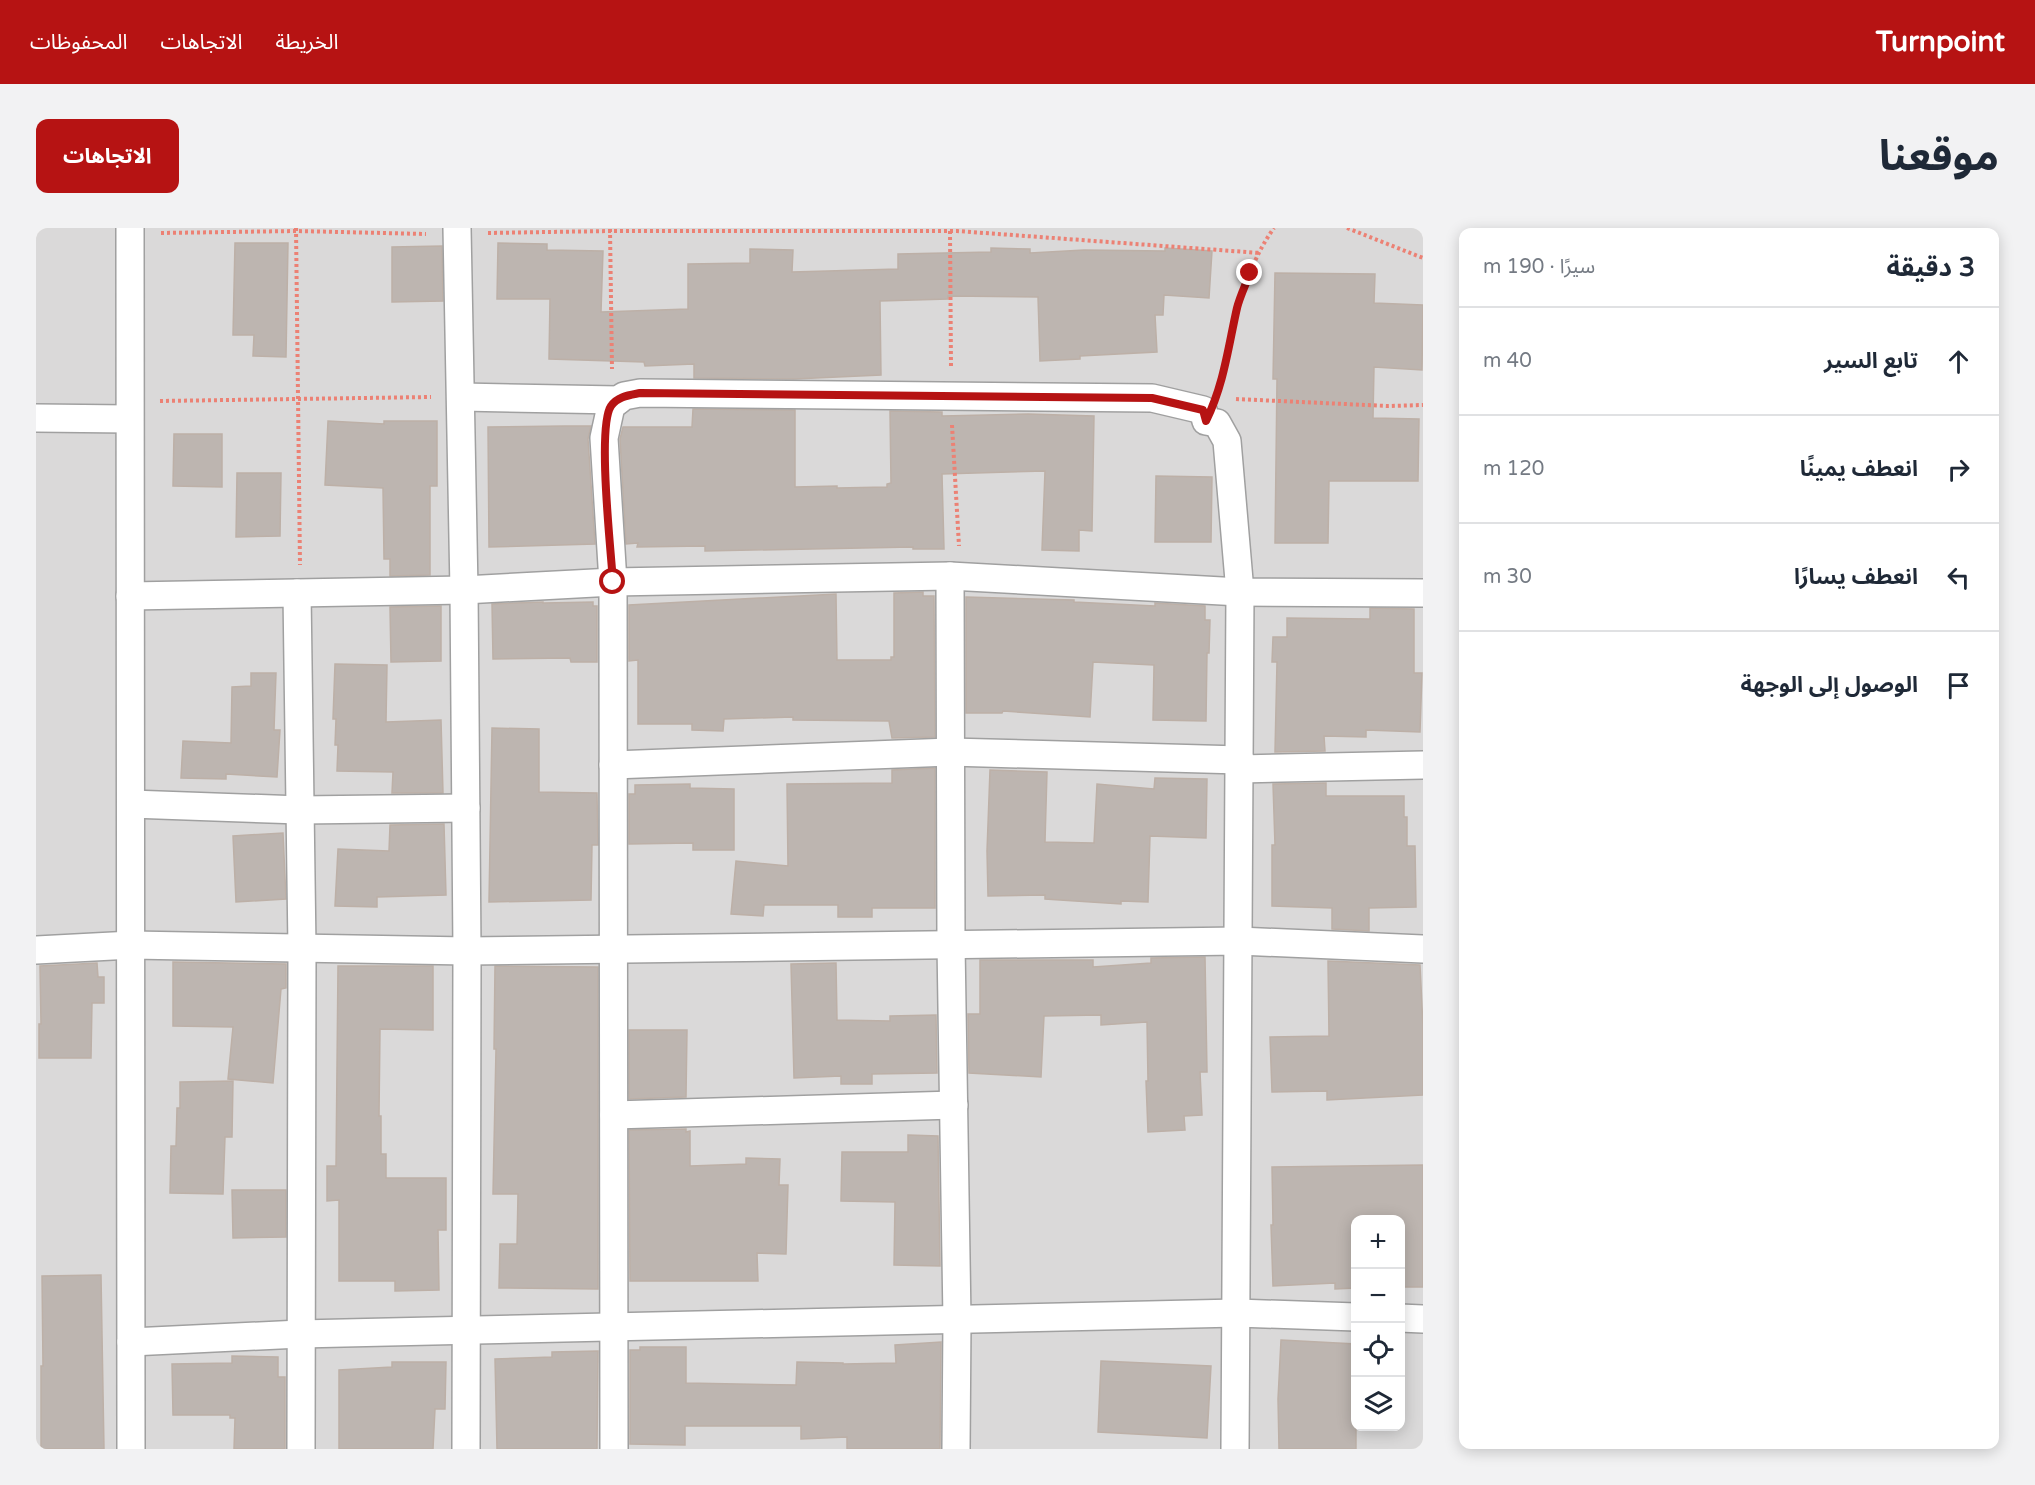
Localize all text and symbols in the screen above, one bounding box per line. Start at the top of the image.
text: Turnpoint [1876,25,2005,59]
text: المحفوظات [30,30,127,55]
text: الاتجاهات [160,30,242,55]
text: الخريطة [275,30,338,55]
button: الاتجاهات [36,119,179,193]
text: موقعنا [1879,131,1999,182]
text: 3 دقيقة [1886,252,1975,283]
text: سيرًا · 190 m [1483,255,1595,279]
route end [1236,259,1262,285]
icon: ahead [1942,345,1975,378]
text: تابع السير [1824,348,1918,374]
text: 40 m [1483,349,1532,373]
icon: right [1942,453,1975,486]
text: انعطف يمينًا [1800,456,1918,482]
text: 120 m [1483,457,1544,481]
icon: left [1942,561,1975,594]
text: انعطف يسارًا [1794,564,1918,590]
text: 30 m [1483,565,1532,589]
route start [599,568,625,594]
icon: arrive [1942,669,1975,702]
text: الوصول إلى الوجهة [1740,672,1918,698]
map controls [1351,1215,1405,1431]
button: + [1351,1215,1405,1269]
button: − [1351,1269,1405,1323]
button: locate [1351,1323,1405,1377]
button: layers [1351,1377,1405,1431]

